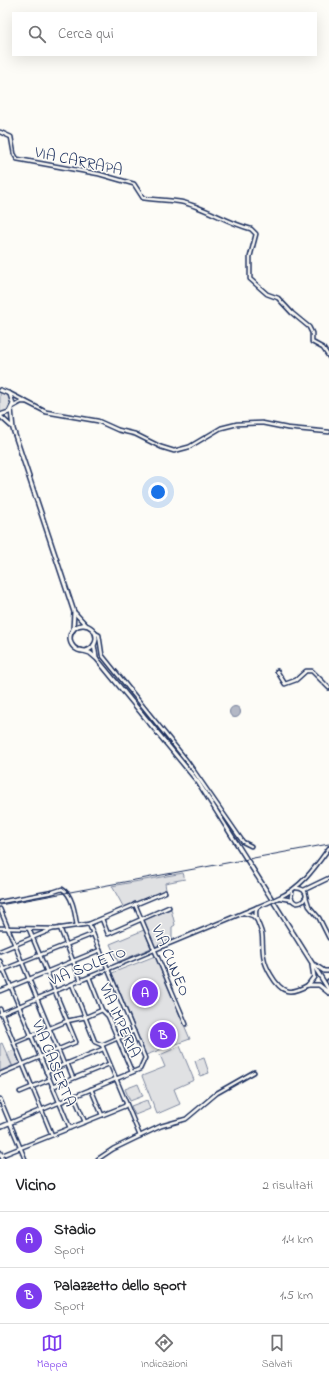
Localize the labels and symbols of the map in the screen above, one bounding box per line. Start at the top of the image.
street label: VIA CARRAPA [31,141,125,183]
your location [148,482,168,502]
street label: VIA CUNEO [144,921,196,1000]
street label: VIA SOLETO [45,941,130,994]
pin: A [132,978,158,1008]
street label: VIA IMPERIA [96,980,146,1060]
street label: VIA CASERTA [24,1016,81,1111]
pin: B [150,1020,176,1050]

